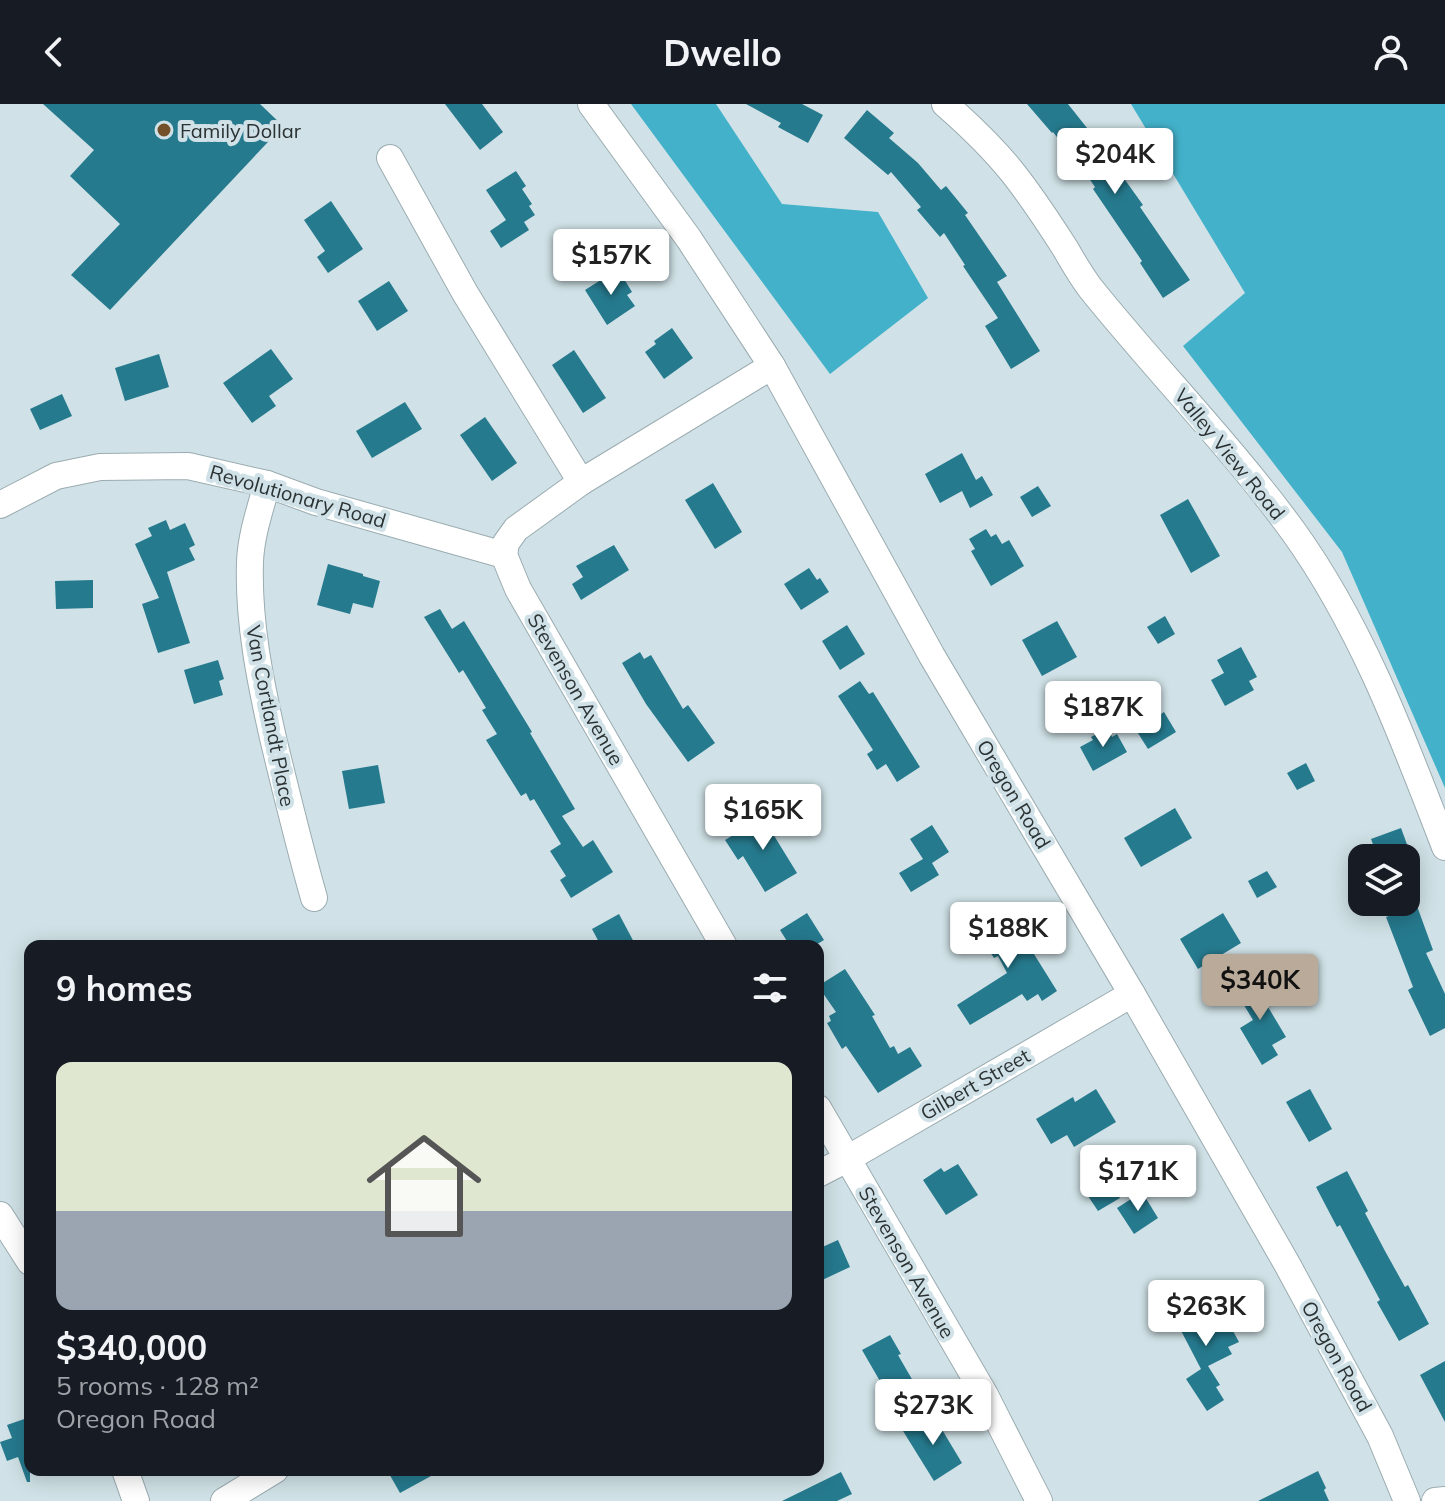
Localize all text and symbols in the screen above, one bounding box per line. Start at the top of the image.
icon: back [32,30,76,74]
text: Dwello [663,30,782,75]
icon: person [1369,30,1413,74]
place label: Family Dollar [180,118,302,143]
marker: Family Dollar [155,121,173,139]
pin: $204K [1059,128,1171,196]
text: $204K [1075,137,1155,170]
pin: $157K [555,229,667,297]
text: $157K [571,238,651,271]
street label: Valley View Road [1169,383,1291,525]
street label: Revolutionary Road [207,459,389,533]
street label: Stevenson Avenue [522,609,630,769]
street label: Van Cortlandt Place [241,623,301,809]
pin: $187K [1047,681,1159,749]
text: $187K [1063,690,1143,723]
street label: Oregon Road [972,735,1056,853]
pin: $165K [707,784,819,852]
text: $165K [723,793,803,826]
map controls [1348,844,1420,916]
button: layers [1348,844,1420,916]
pin: $188K [952,902,1064,970]
text: $188K [968,911,1048,944]
pin: $340K [1204,954,1316,1022]
text: $340K [1220,963,1300,996]
icon: filters [748,966,792,1010]
text: 9 homes [56,967,193,1010]
street label: Gilbert Street [916,1043,1034,1125]
icon: home [352,1114,496,1258]
pin: $171K [1082,1145,1194,1213]
text: $171K [1098,1154,1178,1187]
street label: Stevenson Avenue [853,1182,961,1342]
pin: $263K [1150,1280,1262,1348]
text: $263K [1166,1289,1246,1322]
street label: Oregon Road [1296,1296,1378,1416]
text: $340,000 [56,1326,207,1369]
text: 5 rooms · 128 m² [56,1369,259,1402]
pin: $273K [877,1379,989,1447]
text: $273K [893,1388,973,1421]
text: Oregon Road [56,1402,216,1435]

